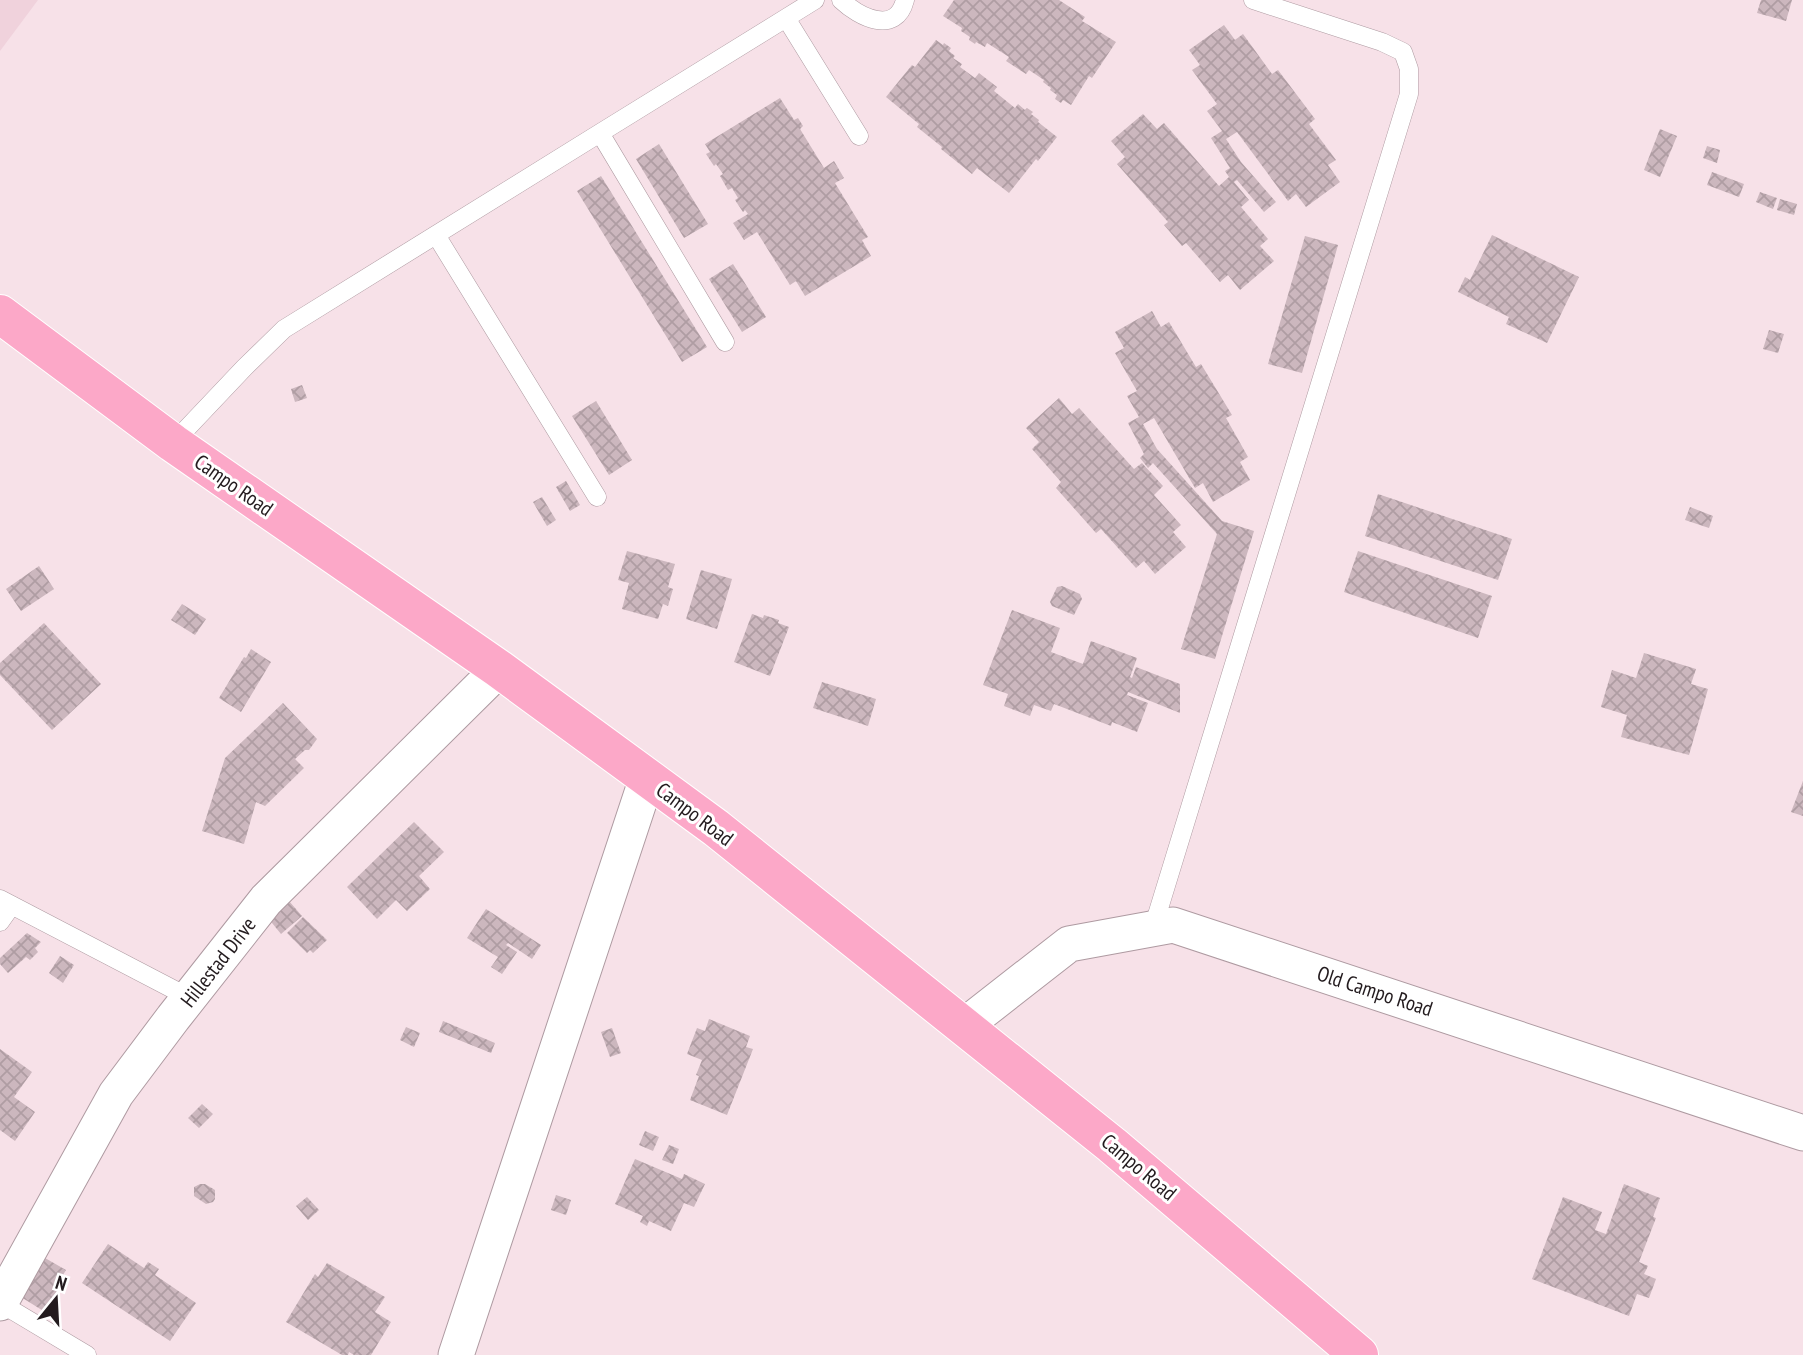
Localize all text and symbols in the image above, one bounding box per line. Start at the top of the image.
street label: Campo Road [189,448,279,522]
street label: Campo Road [651,776,739,852]
street label: Hillestad Drive [174,911,262,1013]
street label: Old Campo Road [1314,960,1436,1022]
street label: Campo Road [1096,1128,1182,1206]
north arrow [21,1264,91,1334]
text: N [53,1270,70,1296]

